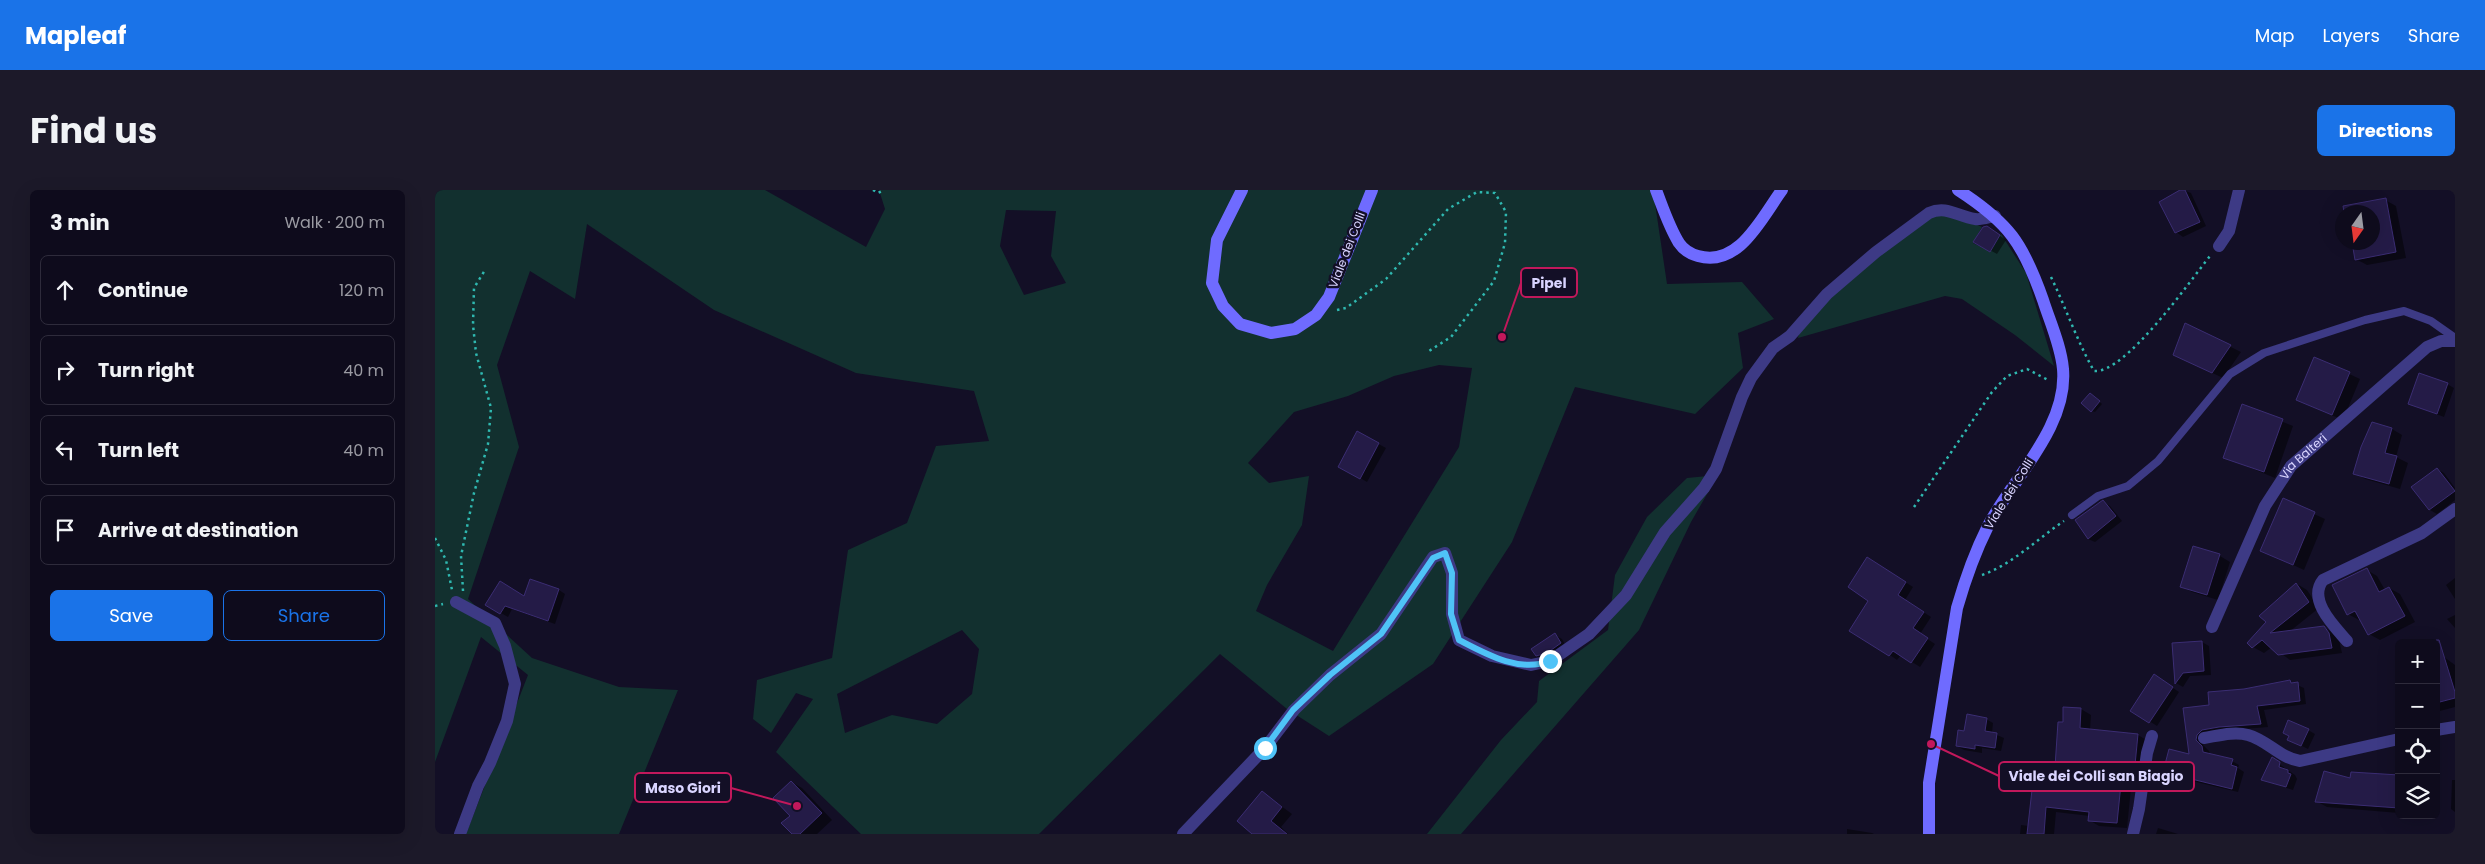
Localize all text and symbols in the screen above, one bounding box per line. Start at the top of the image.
text: Mapleaf [25,19,126,52]
text: Map [2255,23,2295,48]
text: Layers [2323,23,2380,48]
text: Share [2408,23,2460,48]
button: Directions [2317,105,2455,156]
text: Find us [30,106,157,155]
north arrow [2335,205,2380,250]
text: 3 min [50,208,110,237]
street label: Viale dei Colli [1324,209,1369,290]
text: Walk · 200 m [284,211,385,234]
callout: Pipel [1521,268,1577,297]
text: Pipel [1531,273,1567,293]
icon: ahead [51,276,79,304]
text: Continue [98,277,188,304]
text: 120 m [339,279,384,302]
icon: right [51,356,79,384]
text: Turn right [98,357,194,384]
text: 40 m [343,359,384,382]
street label: Via Balteri [2275,429,2330,483]
icon: left [51,436,79,464]
text: Turn left [98,437,179,464]
text: 40 m [343,439,384,462]
street label: Viale dei Colli [1980,455,2037,532]
icon: arrive [51,516,79,544]
text: Arrive at destination [98,517,299,544]
button: Save [50,590,213,641]
button: Share [223,590,385,641]
map controls [2395,639,2440,819]
button: + [2395,639,2440,684]
route end [1539,650,1562,673]
button: − [2395,684,2440,729]
button: locate [2395,729,2440,774]
route start [1254,737,1277,760]
callout: Viale dei Colli san Biagio [1999,762,2194,791]
text: Viale dei Colli san Biagio [2009,766,2184,786]
callout: Maso Giori [635,773,731,802]
button: layers [2395,774,2440,819]
text: Maso Giori [645,778,721,798]

